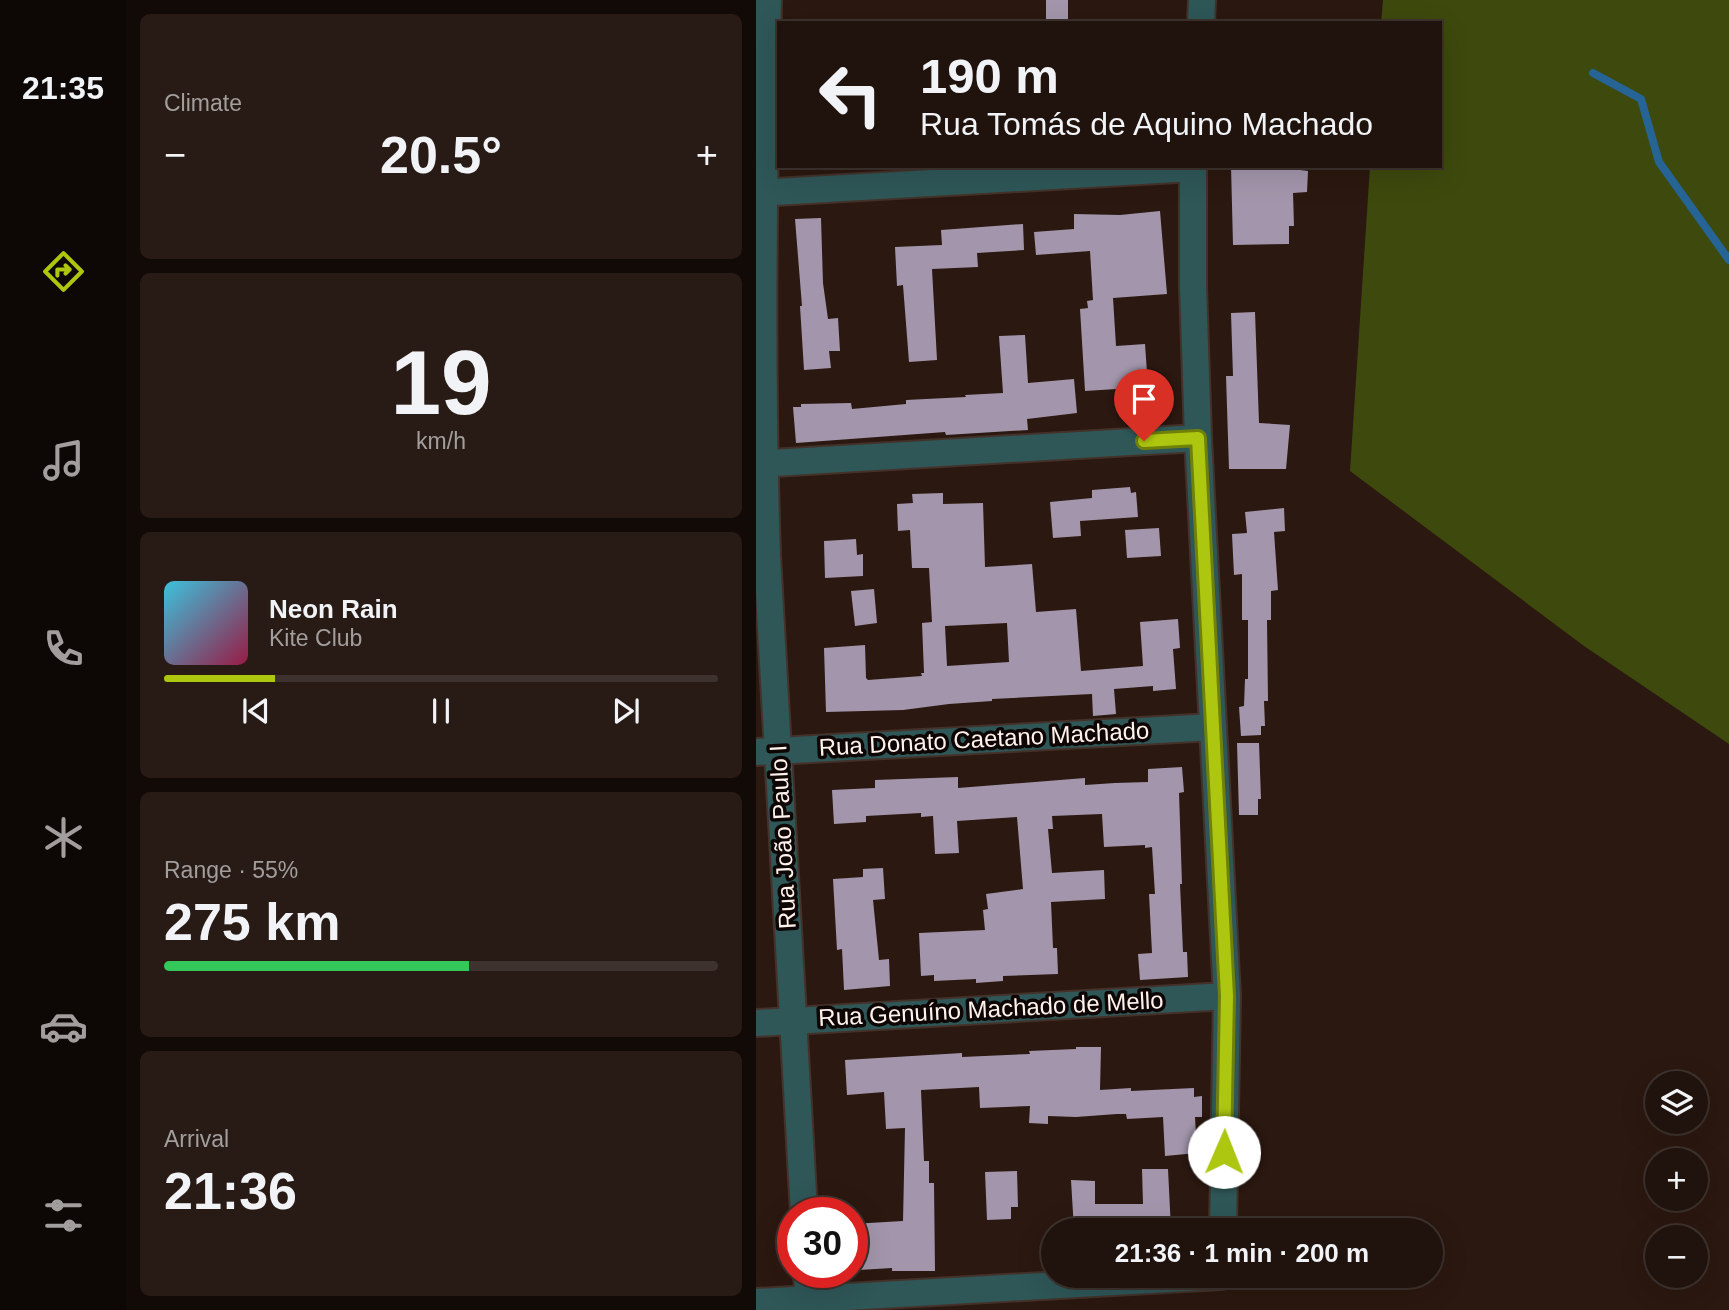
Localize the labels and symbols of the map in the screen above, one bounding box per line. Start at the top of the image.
pin [1114,369,1174,441]
street label: Rua Donato Caetano Machado [818,716,1150,761]
street label: Rua João Paulo I [764,744,801,930]
street label: Rua Genuíno Machado de Mello [818,986,1164,1031]
position arrow [1187,1115,1261,1189]
speed limit sign: 30 [777,1197,868,1288]

